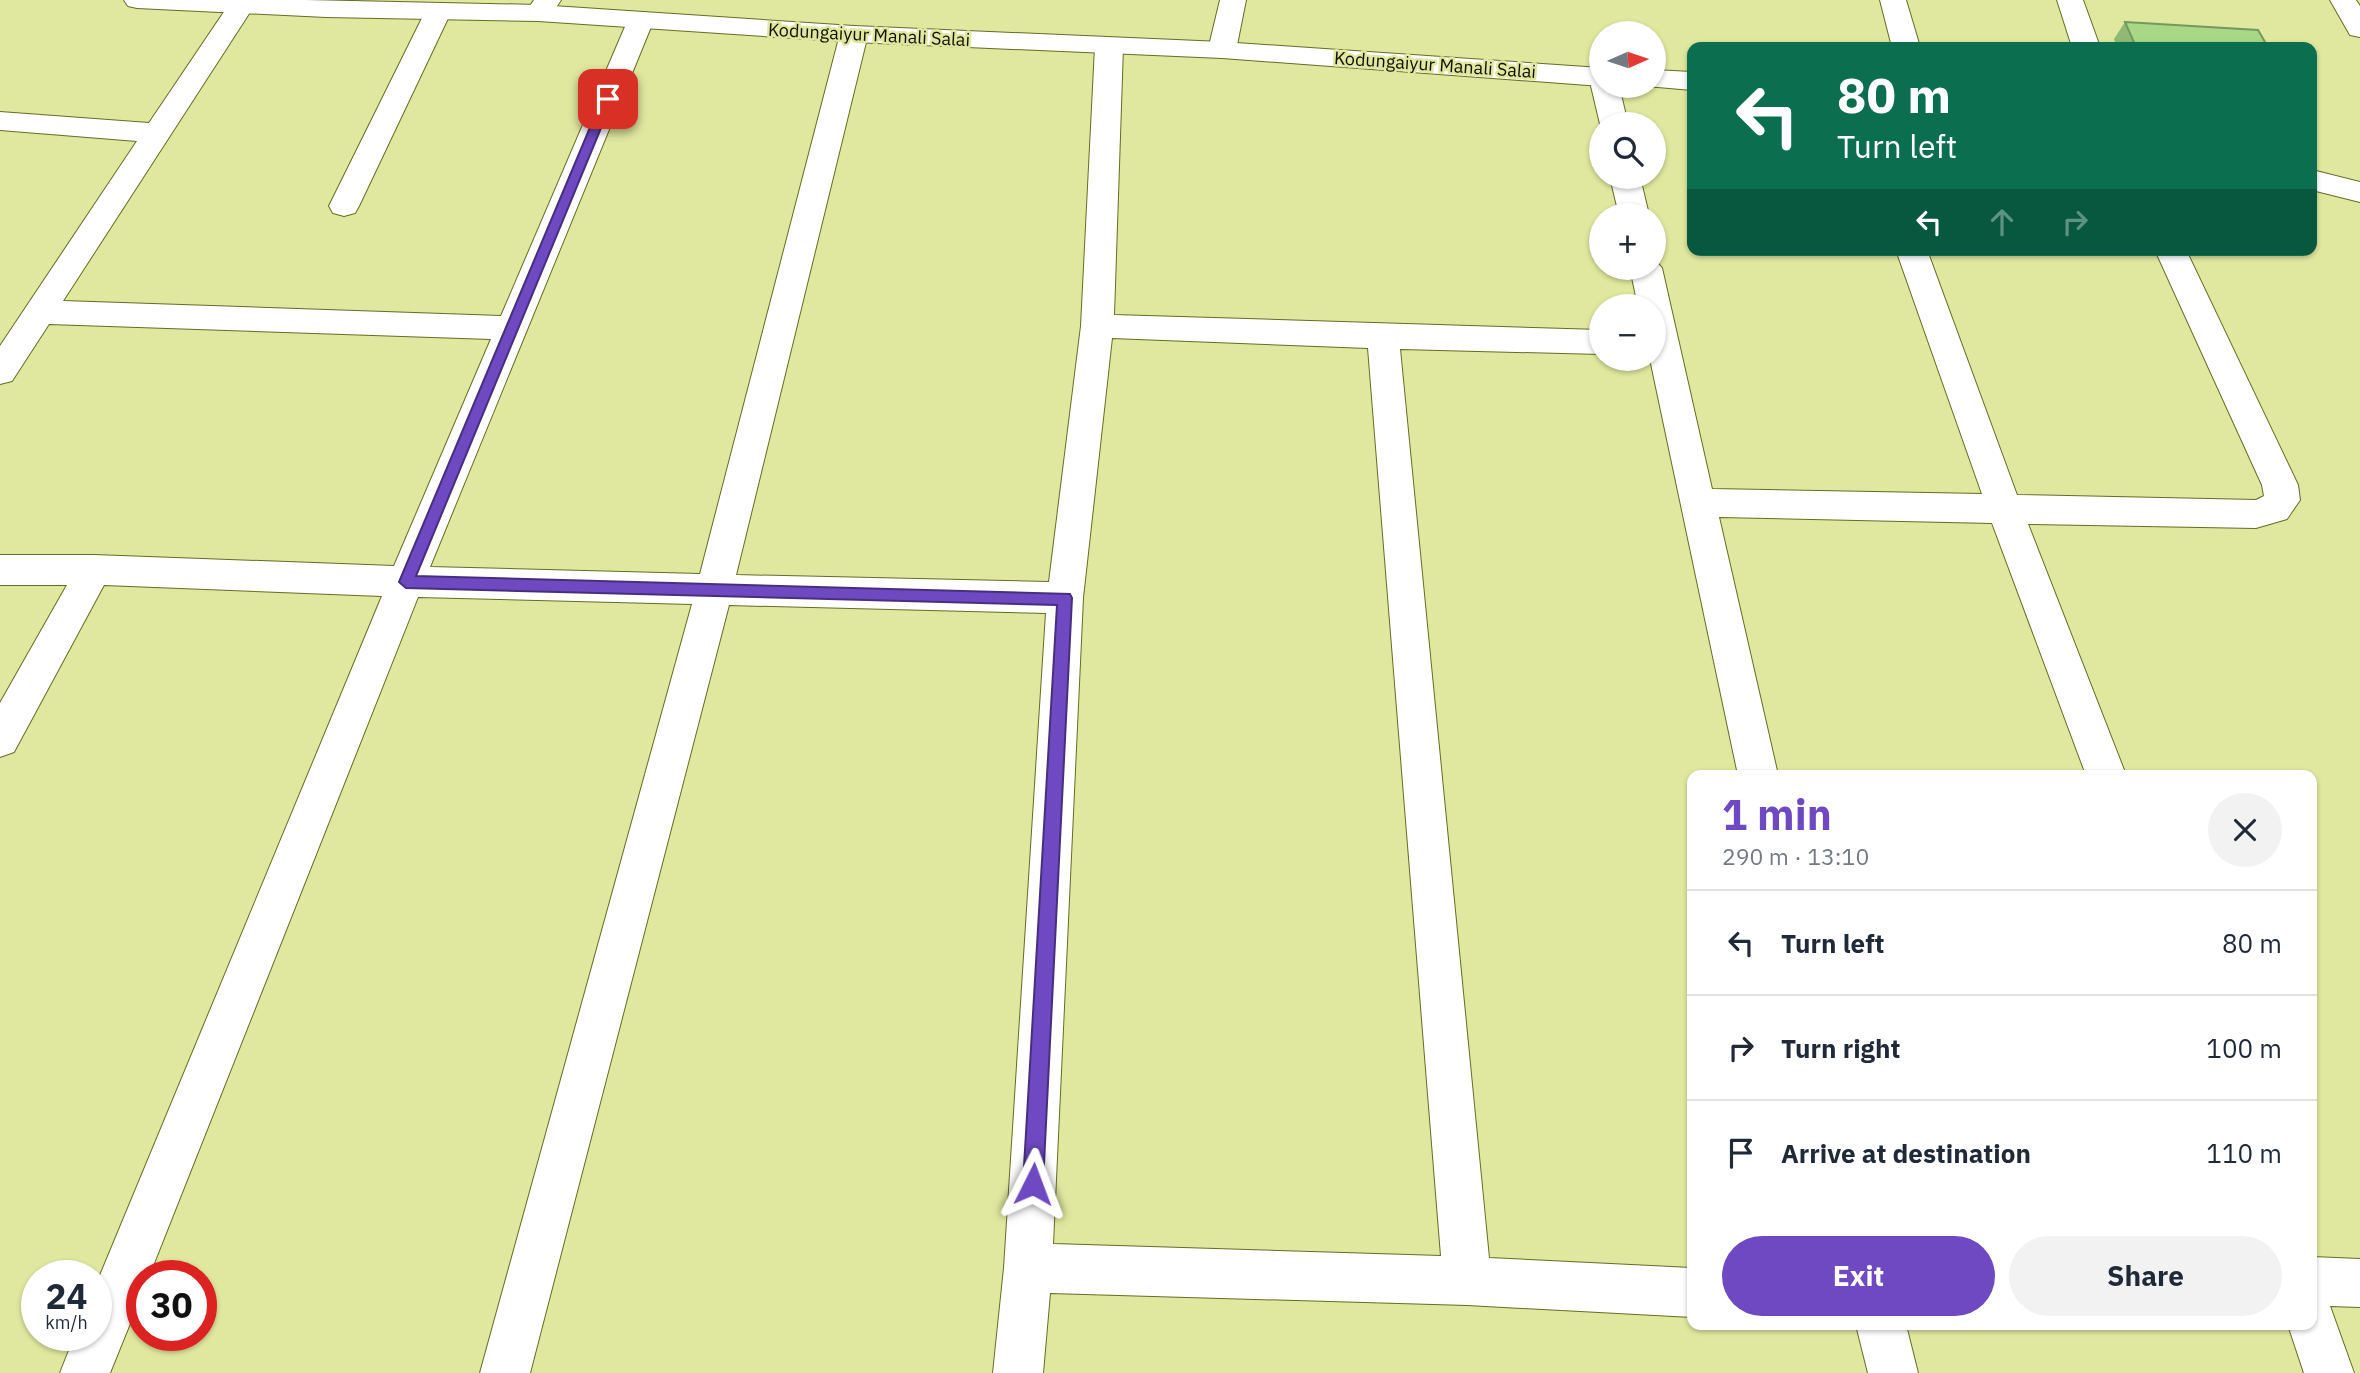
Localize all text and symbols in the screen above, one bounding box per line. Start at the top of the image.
street label: Kodungaiyur Manali Salai [767,18,971,51]
north arrow [1589,21,1666,98]
map controls [1589,21,1666,371]
street label: Kodungaiyur Manali Salai [1333,46,1537,83]
text: 80 m [1837,63,1951,126]
pin [578,69,638,129]
icon: left [1722,70,1813,161]
icon: arrive [589,80,627,118]
button: search [1589,112,1666,189]
text: Turn left [1837,125,1957,167]
button: + [1589,203,1666,280]
icon: left [1910,203,1948,241]
icon: ahead [1983,203,2021,241]
icon: right [2056,203,2094,241]
button: − [1589,294,1666,371]
text: 1 min [1722,787,1832,842]
button: close [2208,793,2282,867]
text: 290 m · 13:10 [1722,841,1869,871]
icon: left [1722,924,1760,962]
text: Turn left [1781,926,1884,960]
text: 80 m [2222,926,2282,960]
icon: right [1722,1029,1760,1067]
text: Turn right [1781,1031,1900,1065]
text: 100 m [2206,1031,2282,1065]
icon: arrive [1722,1134,1760,1172]
text: Arrive at destination [1781,1136,2031,1170]
text: 110 m [2206,1136,2282,1170]
position arrow [996,1147,1070,1221]
button: Exit [1722,1236,1995,1316]
button: Share [2009,1236,2282,1316]
speed limit sign: 30 [126,1260,217,1351]
text: 24 [45,1273,88,1319]
text: km/h [45,1311,88,1334]

